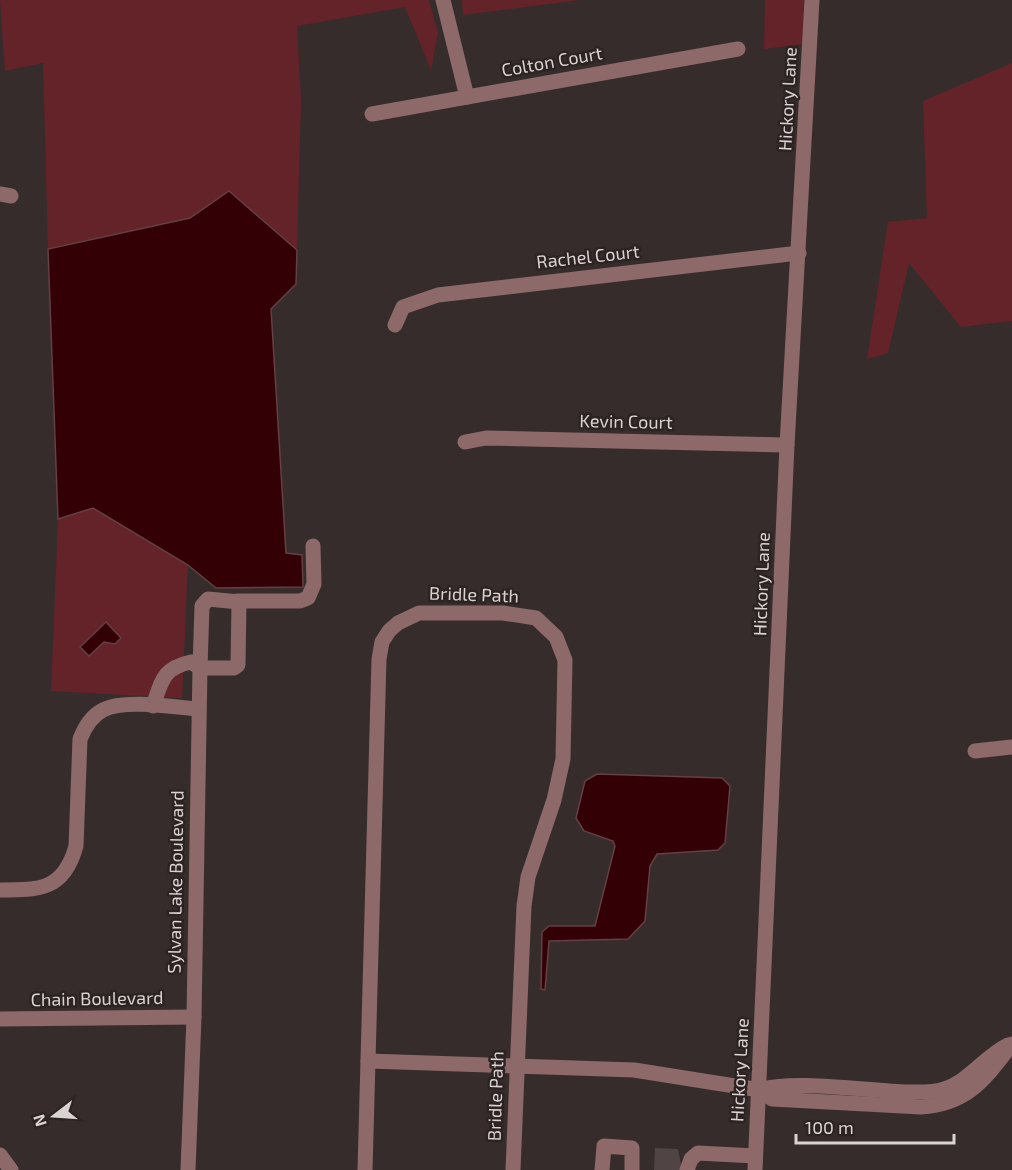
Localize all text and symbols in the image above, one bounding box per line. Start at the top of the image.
street label: Colton Court [500,41,604,81]
street label: Hickory Lane [773,46,801,151]
street label: Rachel Court [535,240,641,272]
street label: Kevin Court [579,409,673,433]
street label: Hickory Lane [748,532,774,636]
street label: Bridle Path [429,581,519,607]
street label: Sylvan Lake Boulevard [162,790,188,974]
street label: Chain Boulevard [30,986,164,1010]
street label: Hickory Lane [725,1017,753,1122]
street label: Bridle Path [482,1051,508,1141]
north arrow [24,1086,84,1146]
scale bar [796,1107,954,1145]
text: N [28,1112,50,1129]
text: 100 m [805,1116,854,1138]

